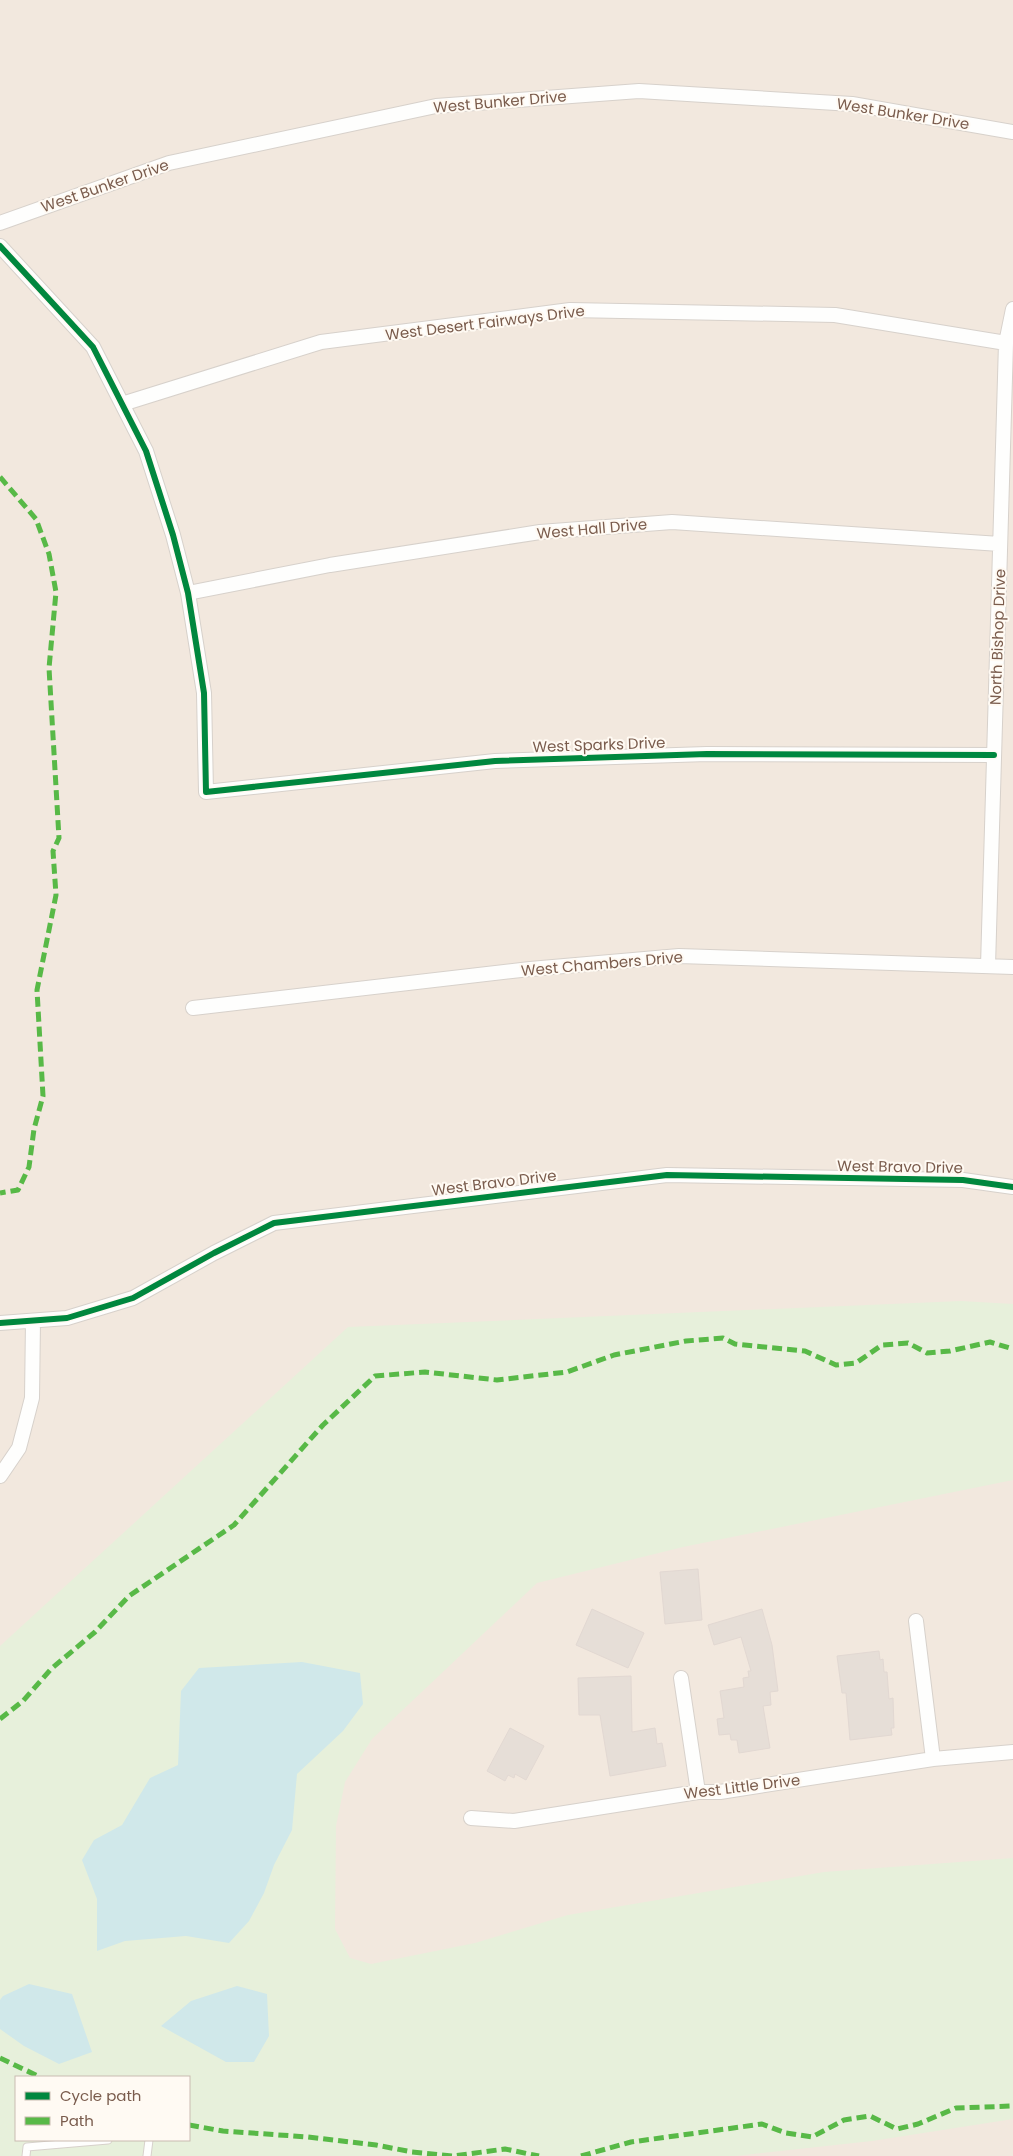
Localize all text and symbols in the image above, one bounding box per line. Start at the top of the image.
street label: West Bunker Drive [432,85,568,118]
street label: West Bunker Drive [835,93,971,134]
street label: West Bunker Drive [38,154,172,217]
street label: West Desert Fairways Drive [384,300,586,345]
street label: West Hall Drive [536,513,648,544]
street label: North Bishop Drive [985,568,1010,706]
street label: West Sparks Drive [532,732,666,757]
street label: West Chambers Drive [520,946,684,981]
street label: West Bravo Drive [837,1155,963,1178]
street label: West Bravo Drive [430,1164,558,1201]
street label: West Little Drive [683,1769,801,1804]
legend [15,2076,190,2141]
text: Cycle path [60,2085,141,2106]
text: Path [60,2110,94,2131]

